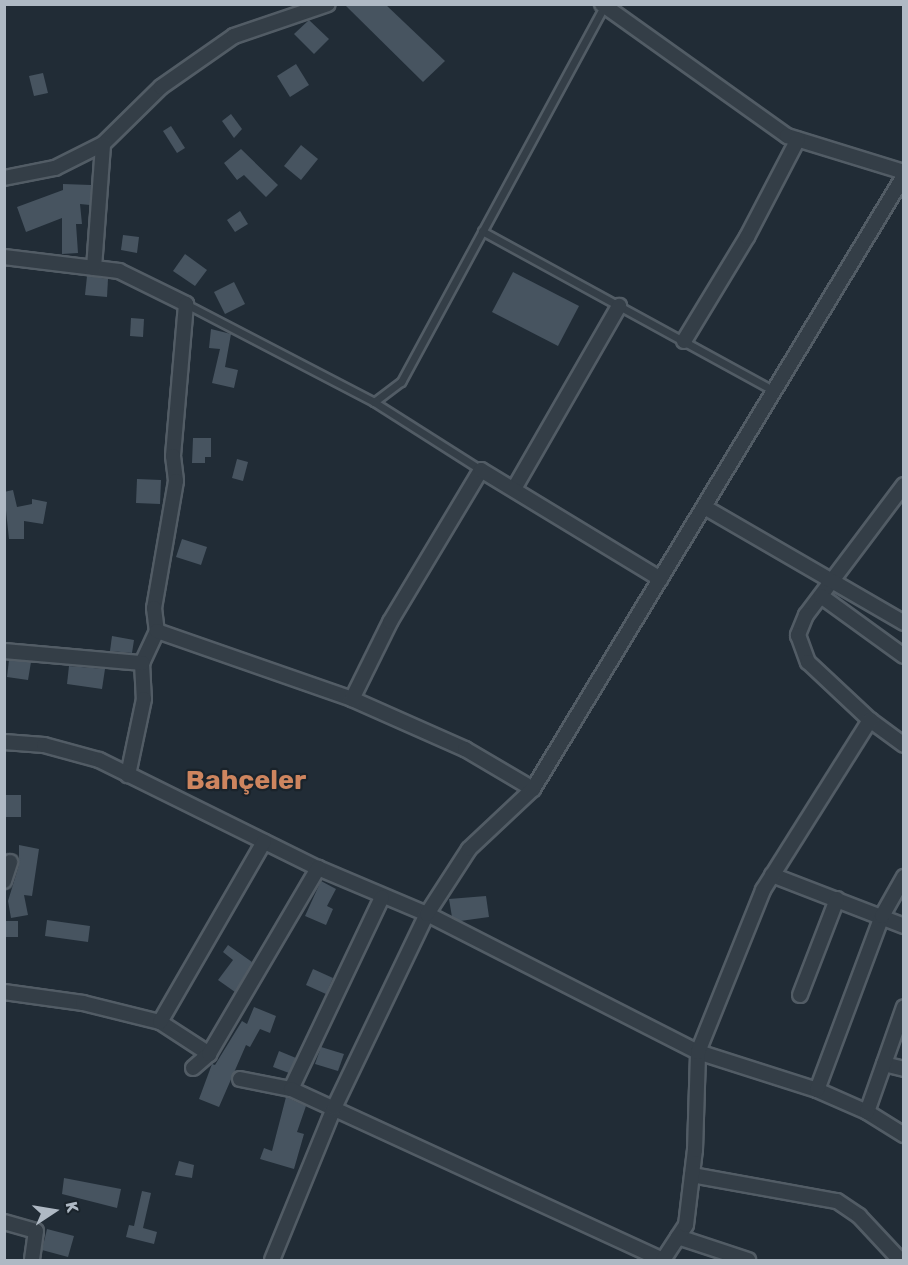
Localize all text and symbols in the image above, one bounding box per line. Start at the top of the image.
district label: Bahçeler [186,765,306,797]
north arrow [24,1181,84,1241]
text: K [62,1200,82,1214]

